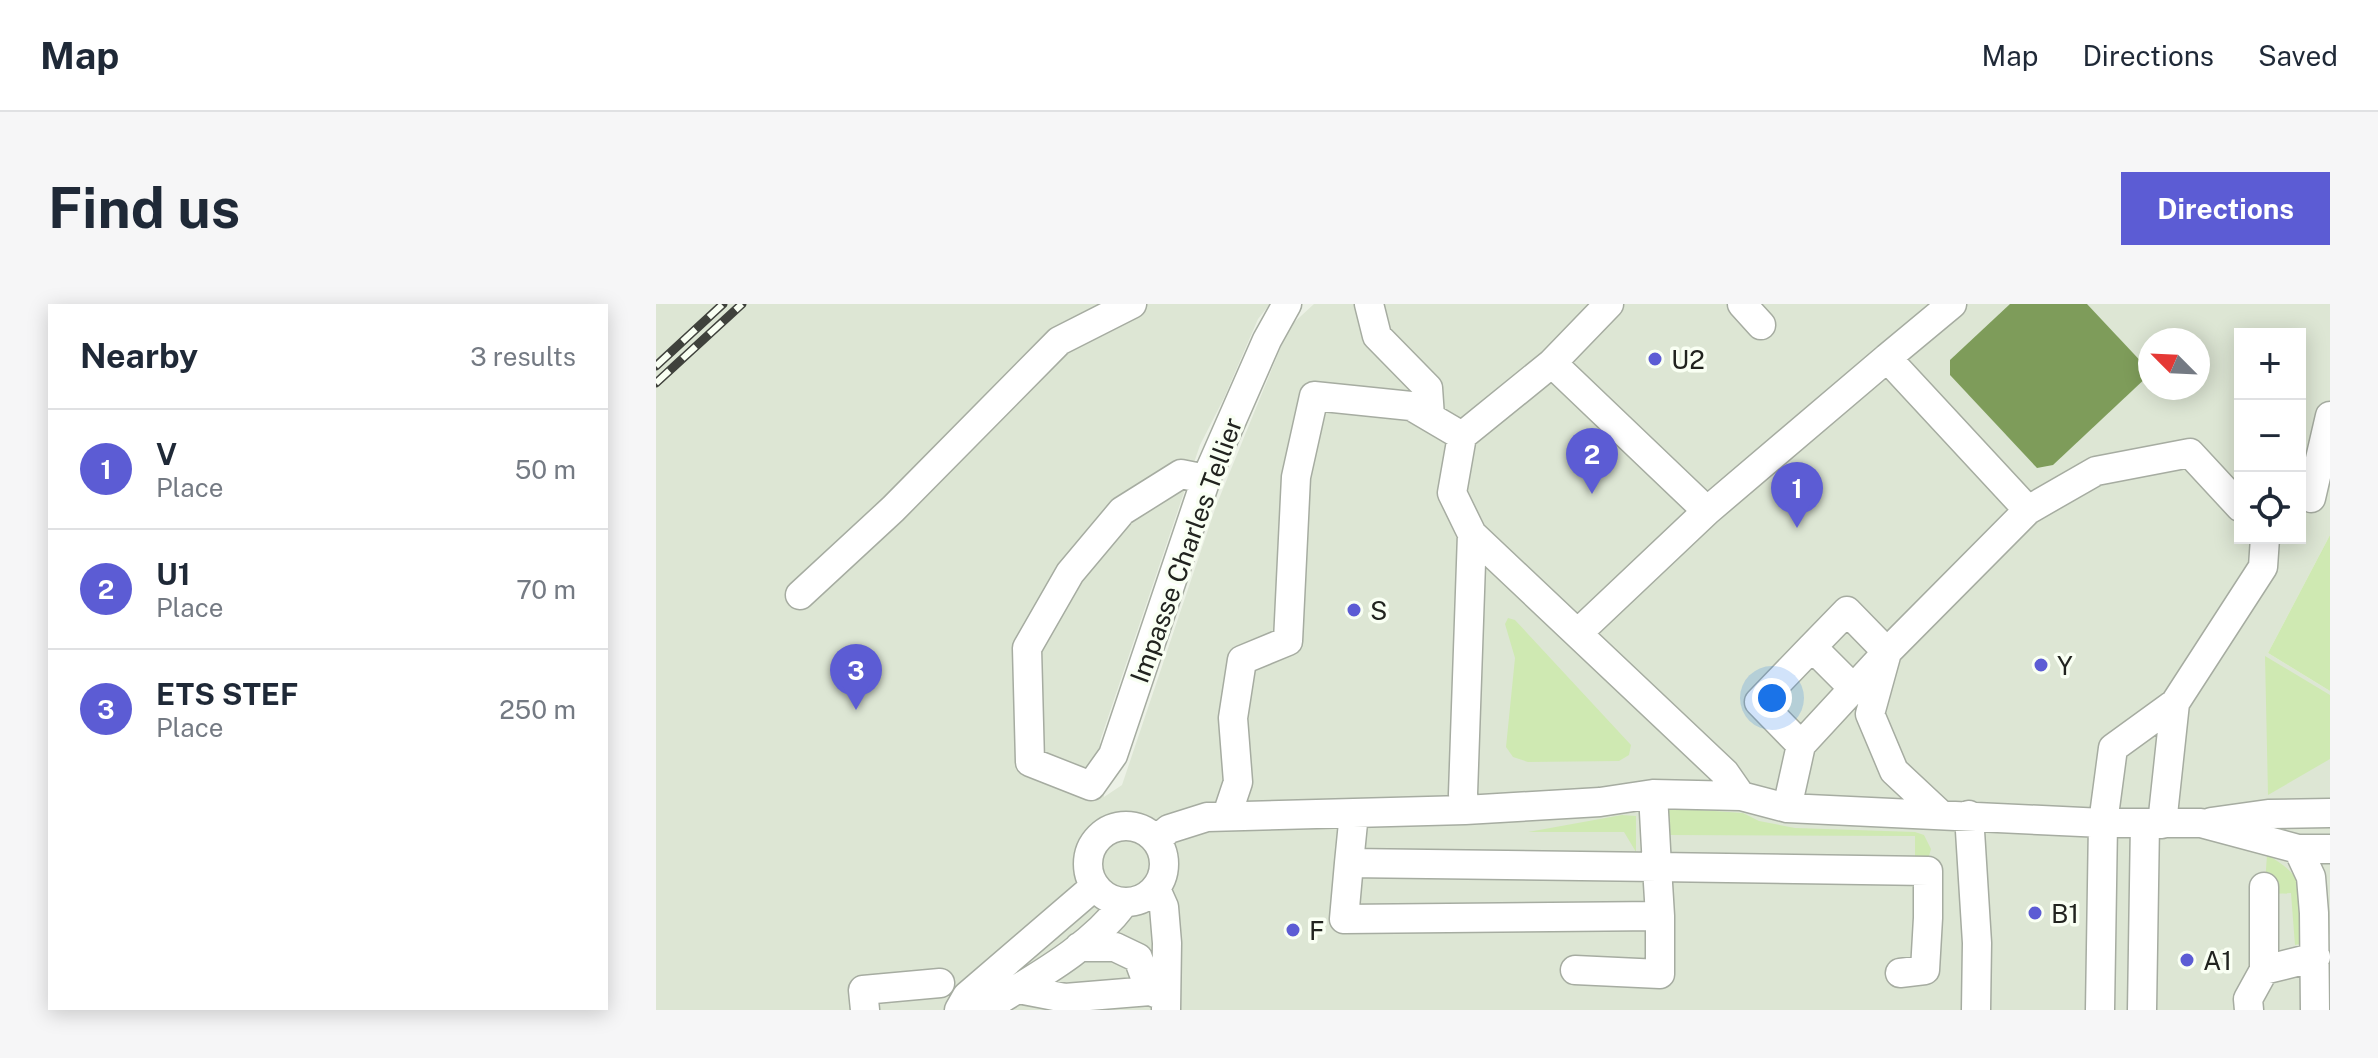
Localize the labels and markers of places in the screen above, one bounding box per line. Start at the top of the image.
place label: U2 [1671,344,1705,375]
marker: U2 [1646,350,1664,368]
pin: 2 [1566,428,1618,494]
pin: 1 [1771,462,1823,528]
place label: S [1370,595,1387,626]
marker: S [1345,601,1363,619]
pin: 3 [830,644,882,710]
place label: Y [2057,650,2073,681]
marker: Y [2032,656,2050,674]
place label: B1 [2051,898,2079,929]
marker: B1 [2026,904,2044,922]
place label: F [1309,915,1324,946]
marker: F [1284,921,1302,939]
place label: A1 [2203,945,2232,976]
marker: A1 [2178,951,2196,969]

